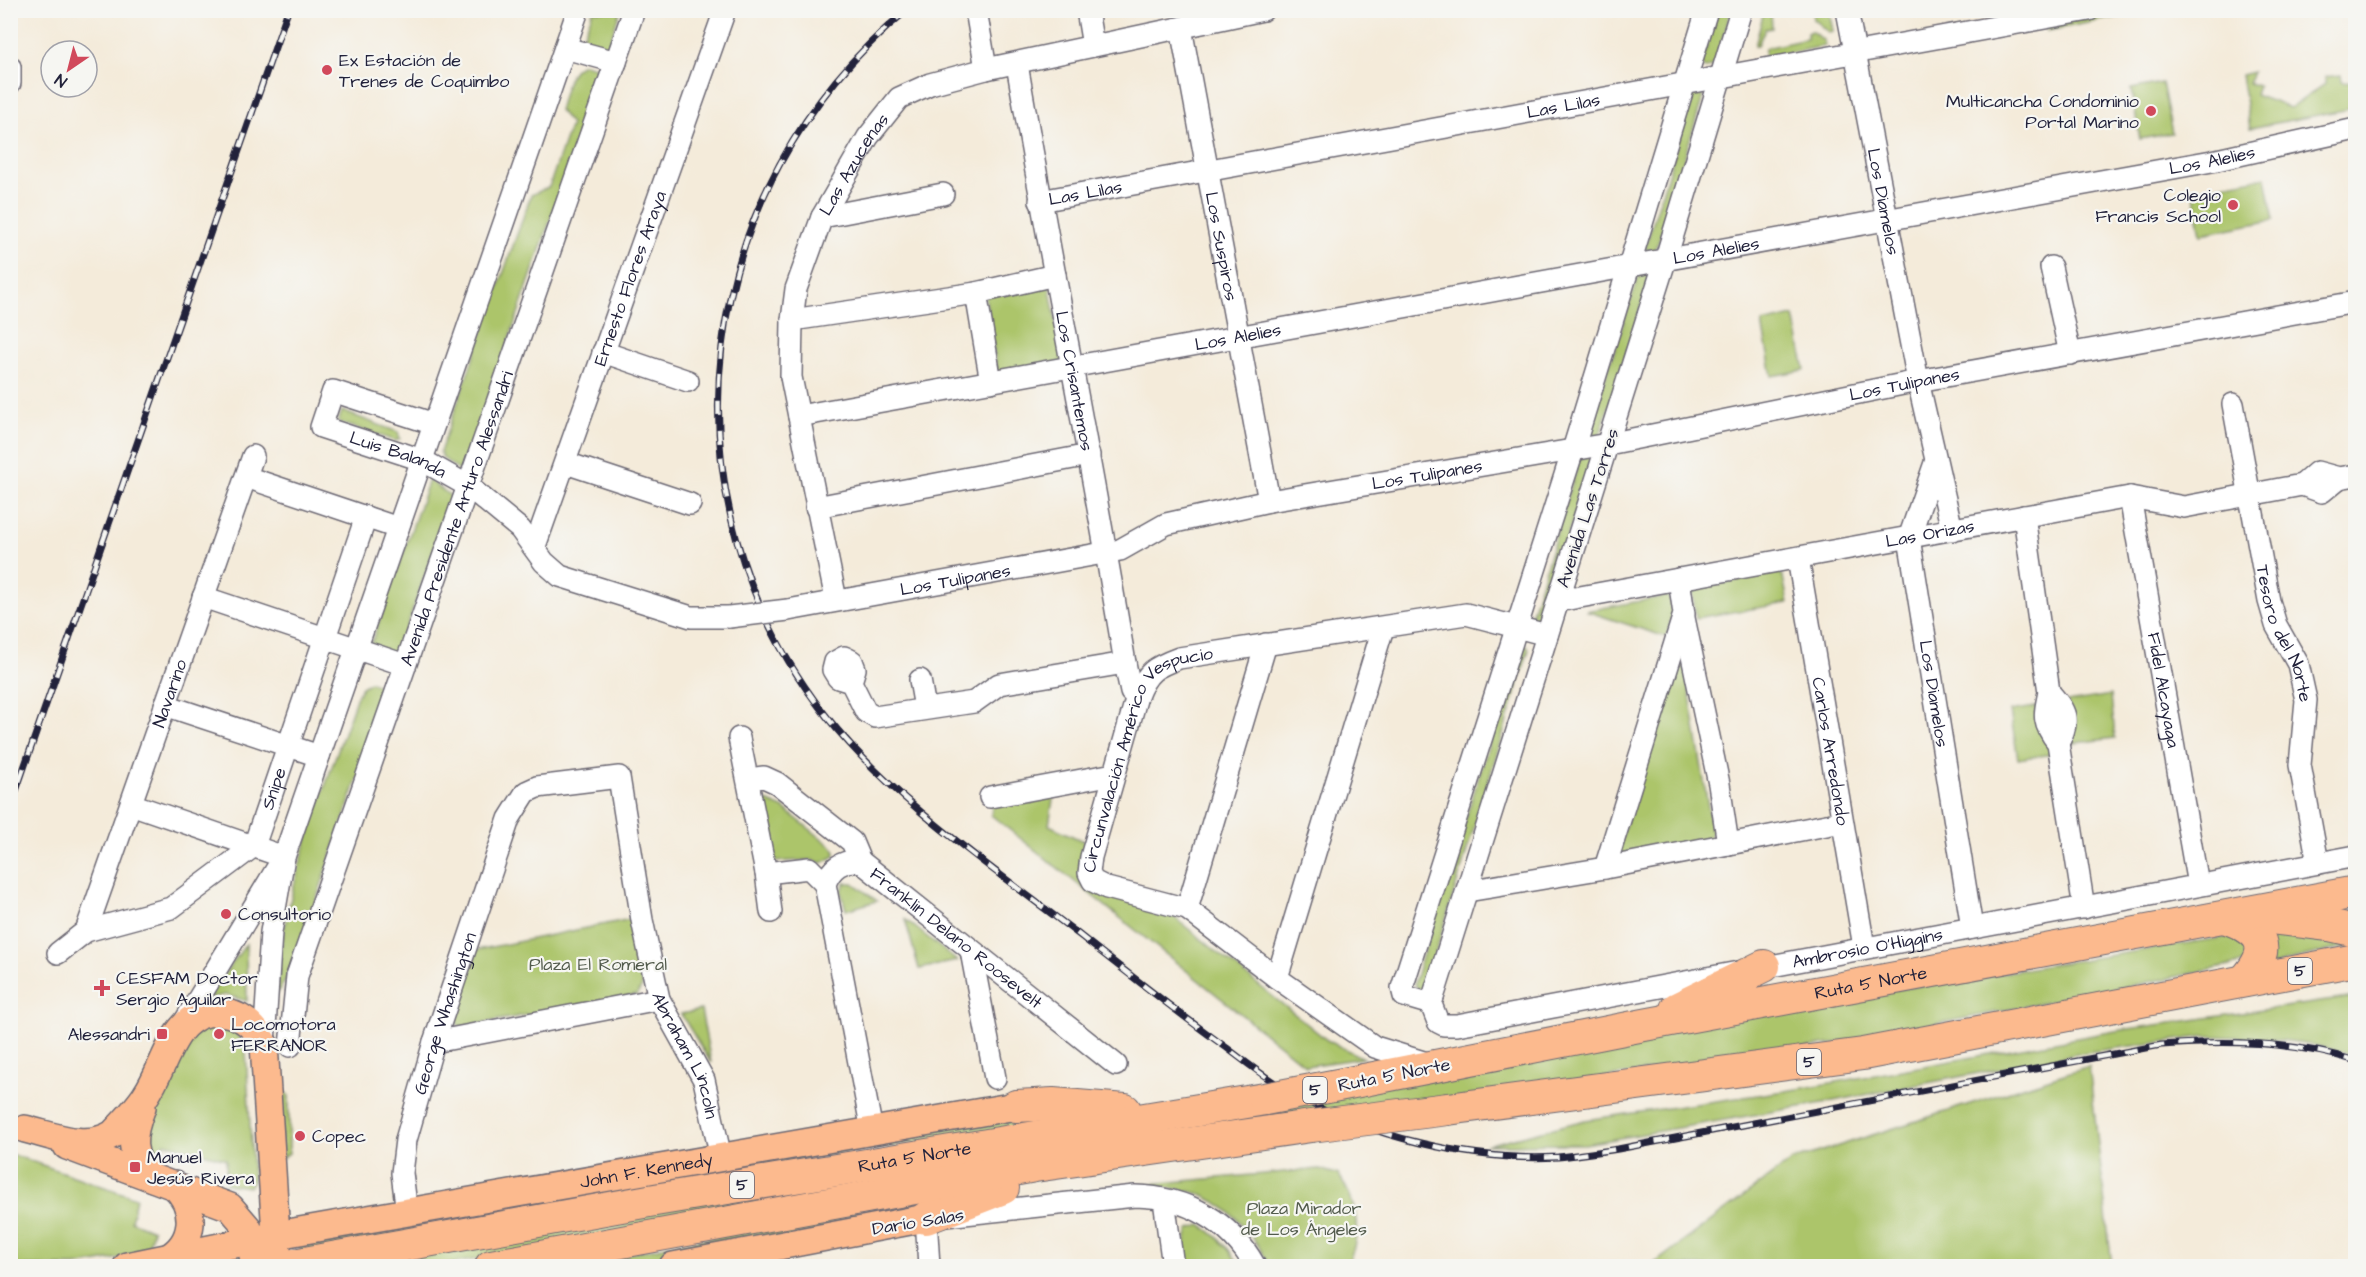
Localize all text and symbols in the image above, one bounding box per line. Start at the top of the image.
north arrow [39,39,99,99]
place label: Ex Estación de Trenes de Coquimbo [339,48,509,94]
marker: Ex Estación de Trenes de Coquimbo [320,63,334,77]
text: N [51,69,71,92]
street label: Las Lilas [1525,87,1602,125]
place label: Multicancha Condominio Portal Marino [1946,89,2139,135]
marker: Multicancha Condominio Portal Marino [2144,104,2158,118]
street label: Las Azucenas [813,108,895,220]
street label: Los Alelies [2167,139,2258,181]
street label: Los Diamelos [1861,146,1906,257]
street label: Las Lilas [1047,174,1124,212]
place label: Colegio Francis School [2095,183,2221,229]
street label: Ernesto Flores Araya [587,187,672,369]
street label: Los Suspiros [1199,190,1244,303]
marker: Colegio Francis School [2226,198,2240,212]
street label: Los Alelies [1671,230,1761,271]
street label: Los Crisantemos [1049,309,1100,453]
street label: Los Alelies [1193,317,1283,357]
street label: Los Tulipanes [1847,361,1962,407]
street label: Avenida Presidente Arturo Alessandri [394,367,520,669]
street label: Luis Balanda [346,425,451,484]
street label: Avenida Las Torres [1550,425,1626,591]
street label: Los Tulipanes [1370,453,1484,496]
street label: Las Orizas [1884,513,1976,554]
street label: Los Tulipanes [898,558,1013,602]
street label: Tesoro del Norte [2250,563,2319,704]
street label: Fidel Alcayaga [2141,630,2186,750]
street label: Los Diamelos [1913,638,1955,749]
street label: Circunvalación Américo Vespucio [1077,640,1215,874]
street label: Navarino [146,656,193,731]
street label: Carlos Arredondo [1806,675,1856,827]
street label: Snipe [255,764,292,813]
street label: Franklin Delano Roosevelt [865,861,1048,1015]
place label: Consultorio [238,902,331,927]
marker: Consultorio [219,907,233,921]
street label: Ambrosio O'Higgins [1790,921,1945,974]
street label: George Whashington [407,929,483,1097]
park label: Plaza El Romeral [529,952,667,977]
road number: 5 [2288,958,2312,984]
street label: Ruta 5 Norte [1812,960,1929,1005]
place label: CESFAM Doctor Sergio Aguilar [116,966,258,1013]
marker: CESFAM Doctor Sergio Aguilar [93,979,111,997]
street label: Abraham Lincoln [646,991,725,1121]
place label: Locomotora FERRANOR [231,1012,336,1058]
place label: Alessandri [68,1022,150,1047]
marker: Alessandri [155,1027,169,1041]
marker: Locomotora FERRANOR [212,1027,226,1041]
road number: 5 [1797,1049,1821,1075]
street label: Ruta 5 Norte [1336,1052,1453,1098]
road number: 5 [1303,1077,1327,1103]
place label: Copec [312,1124,366,1149]
marker: Copec [293,1129,307,1143]
street label: Ruta 5 Norte [856,1135,973,1179]
place label: Manuel Jesús Rivera [147,1145,254,1191]
street label: John F. Kennedy [578,1147,715,1194]
marker: Manuel Jesús Rivera [128,1160,142,1174]
road number: 5 [730,1172,754,1198]
park label: Plaza Mirador de Los Ángeles [1241,1196,1367,1243]
street label: Darío Salas [870,1202,966,1242]

